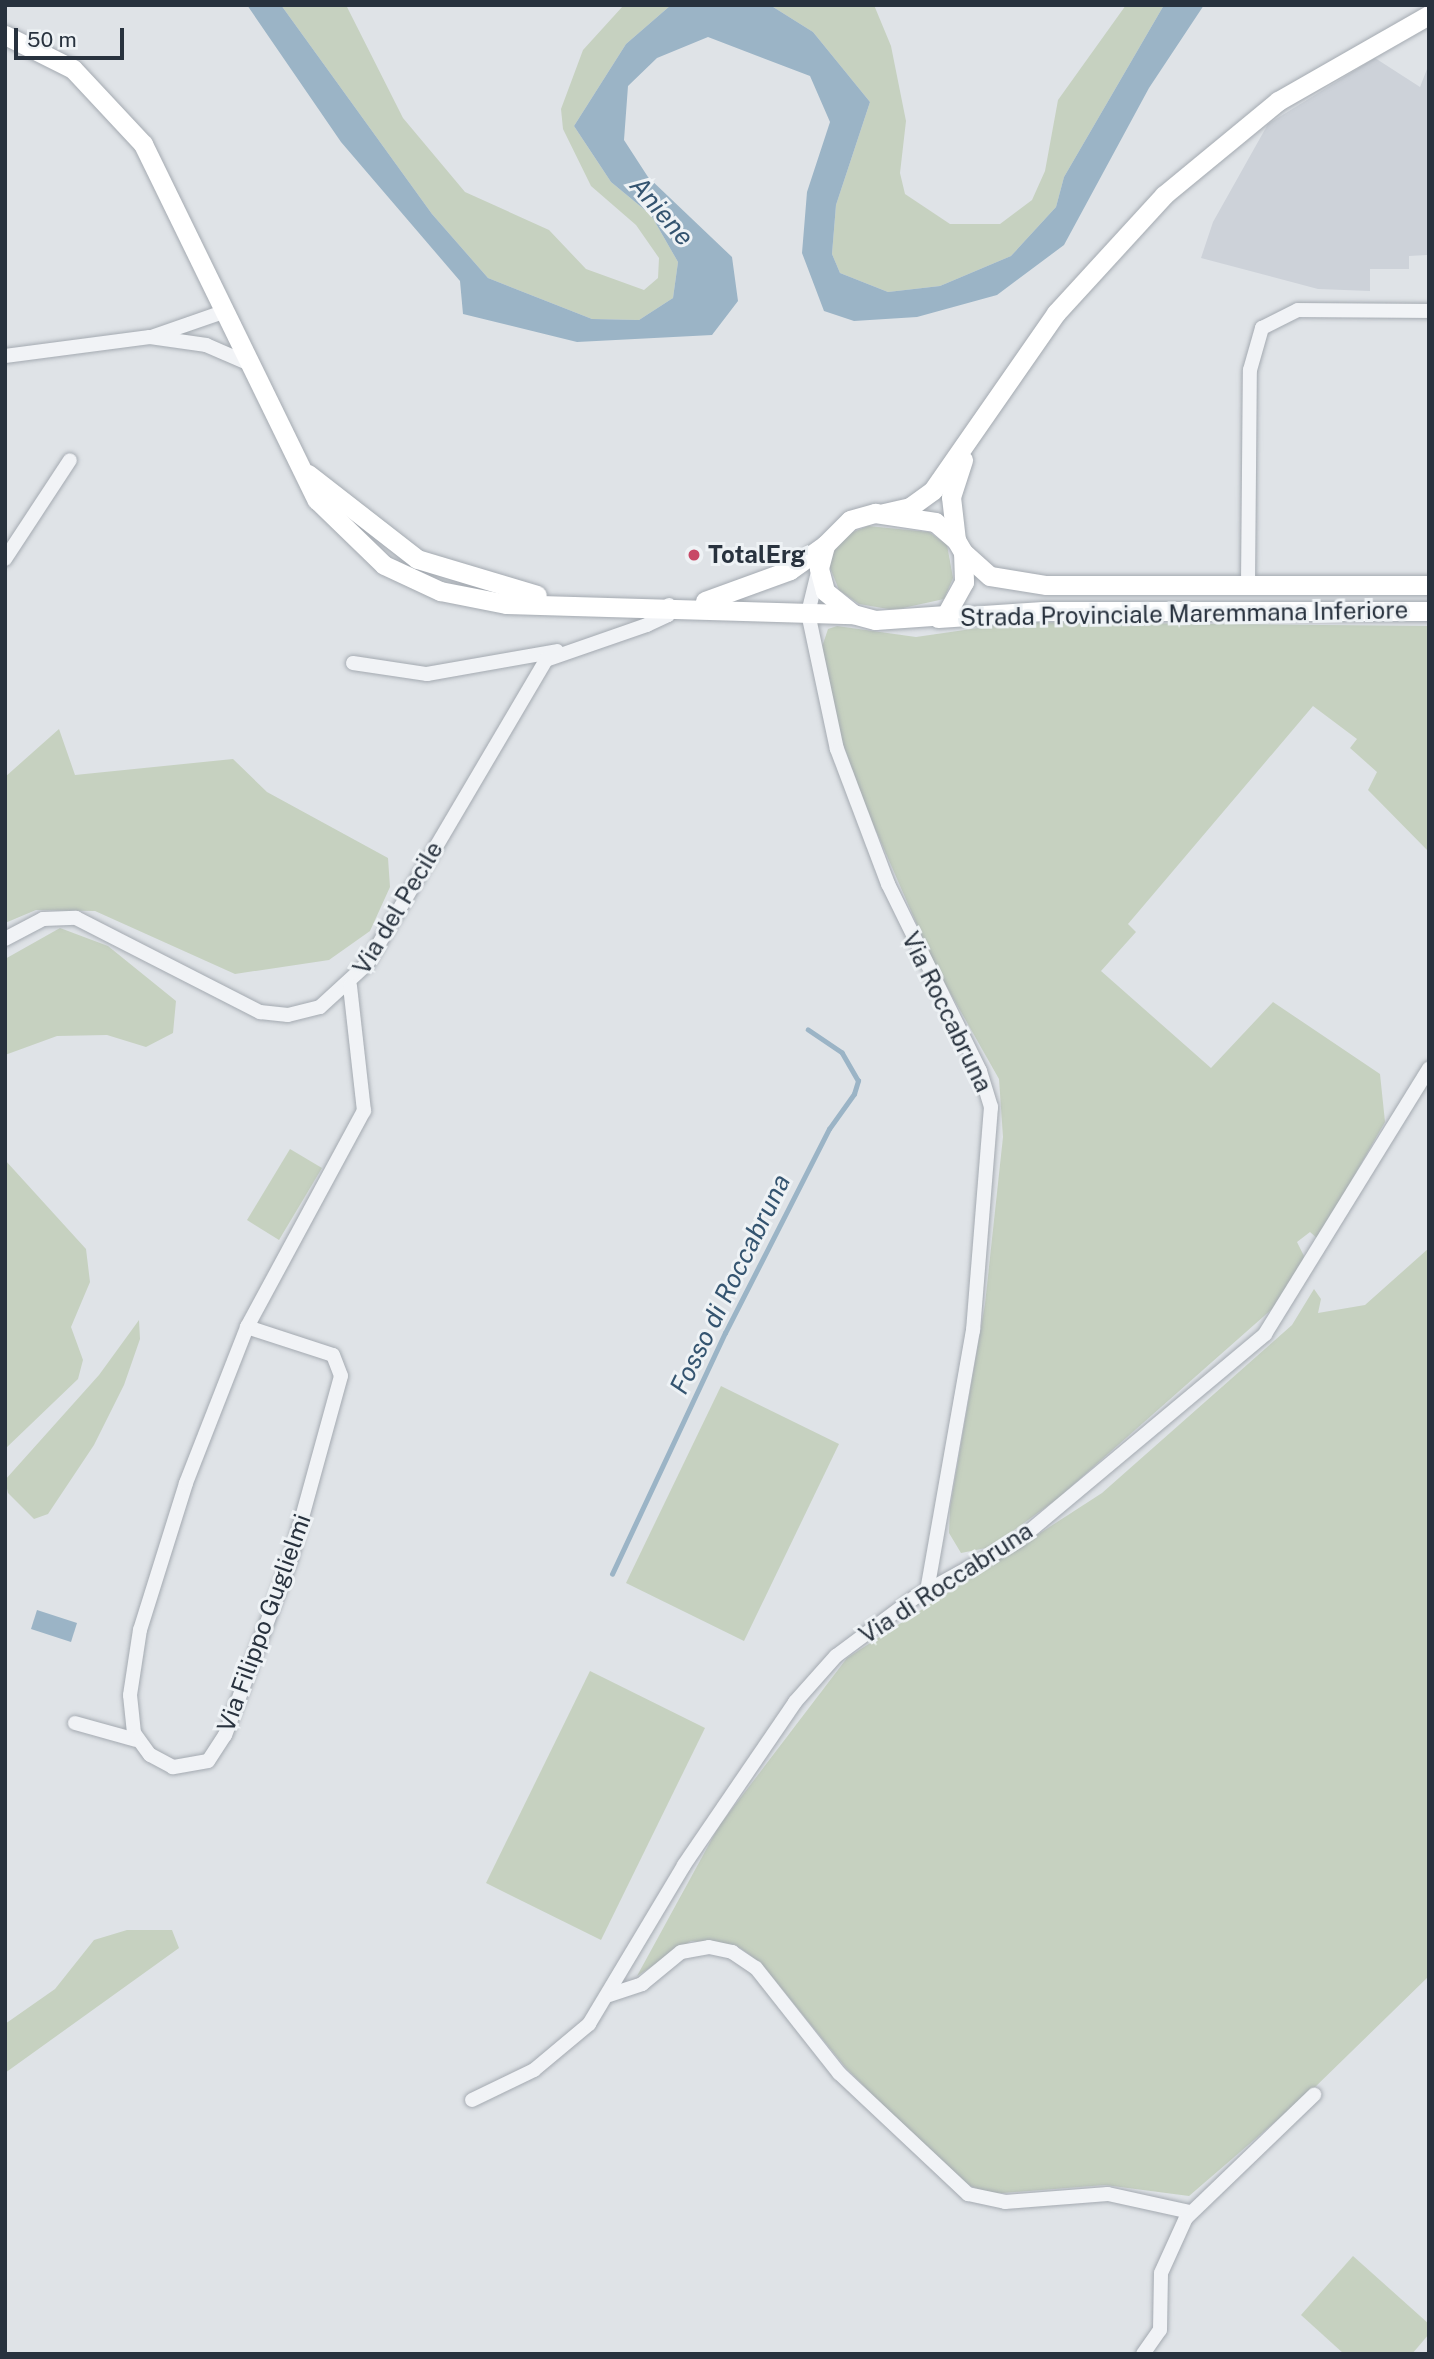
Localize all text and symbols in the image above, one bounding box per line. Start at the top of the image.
scale bar [18,14,128,58]
text: 50 m [27,27,77,52]
water label: Aniene [624,170,700,252]
place label: TotalErg [708,541,806,569]
marker: TotalErg [686,547,702,563]
street label: Strada Provinciale Maremmana Inferiore [960,596,1408,632]
street label: Via del Pecile [347,836,449,980]
street label: Via Roccabruna [896,927,998,1097]
water label: Fosso di Roccabruna [663,1169,797,1399]
street label: Via Filippo Guglielmi [211,1510,317,1736]
street label: Via di Roccabruna [854,1516,1038,1650]

